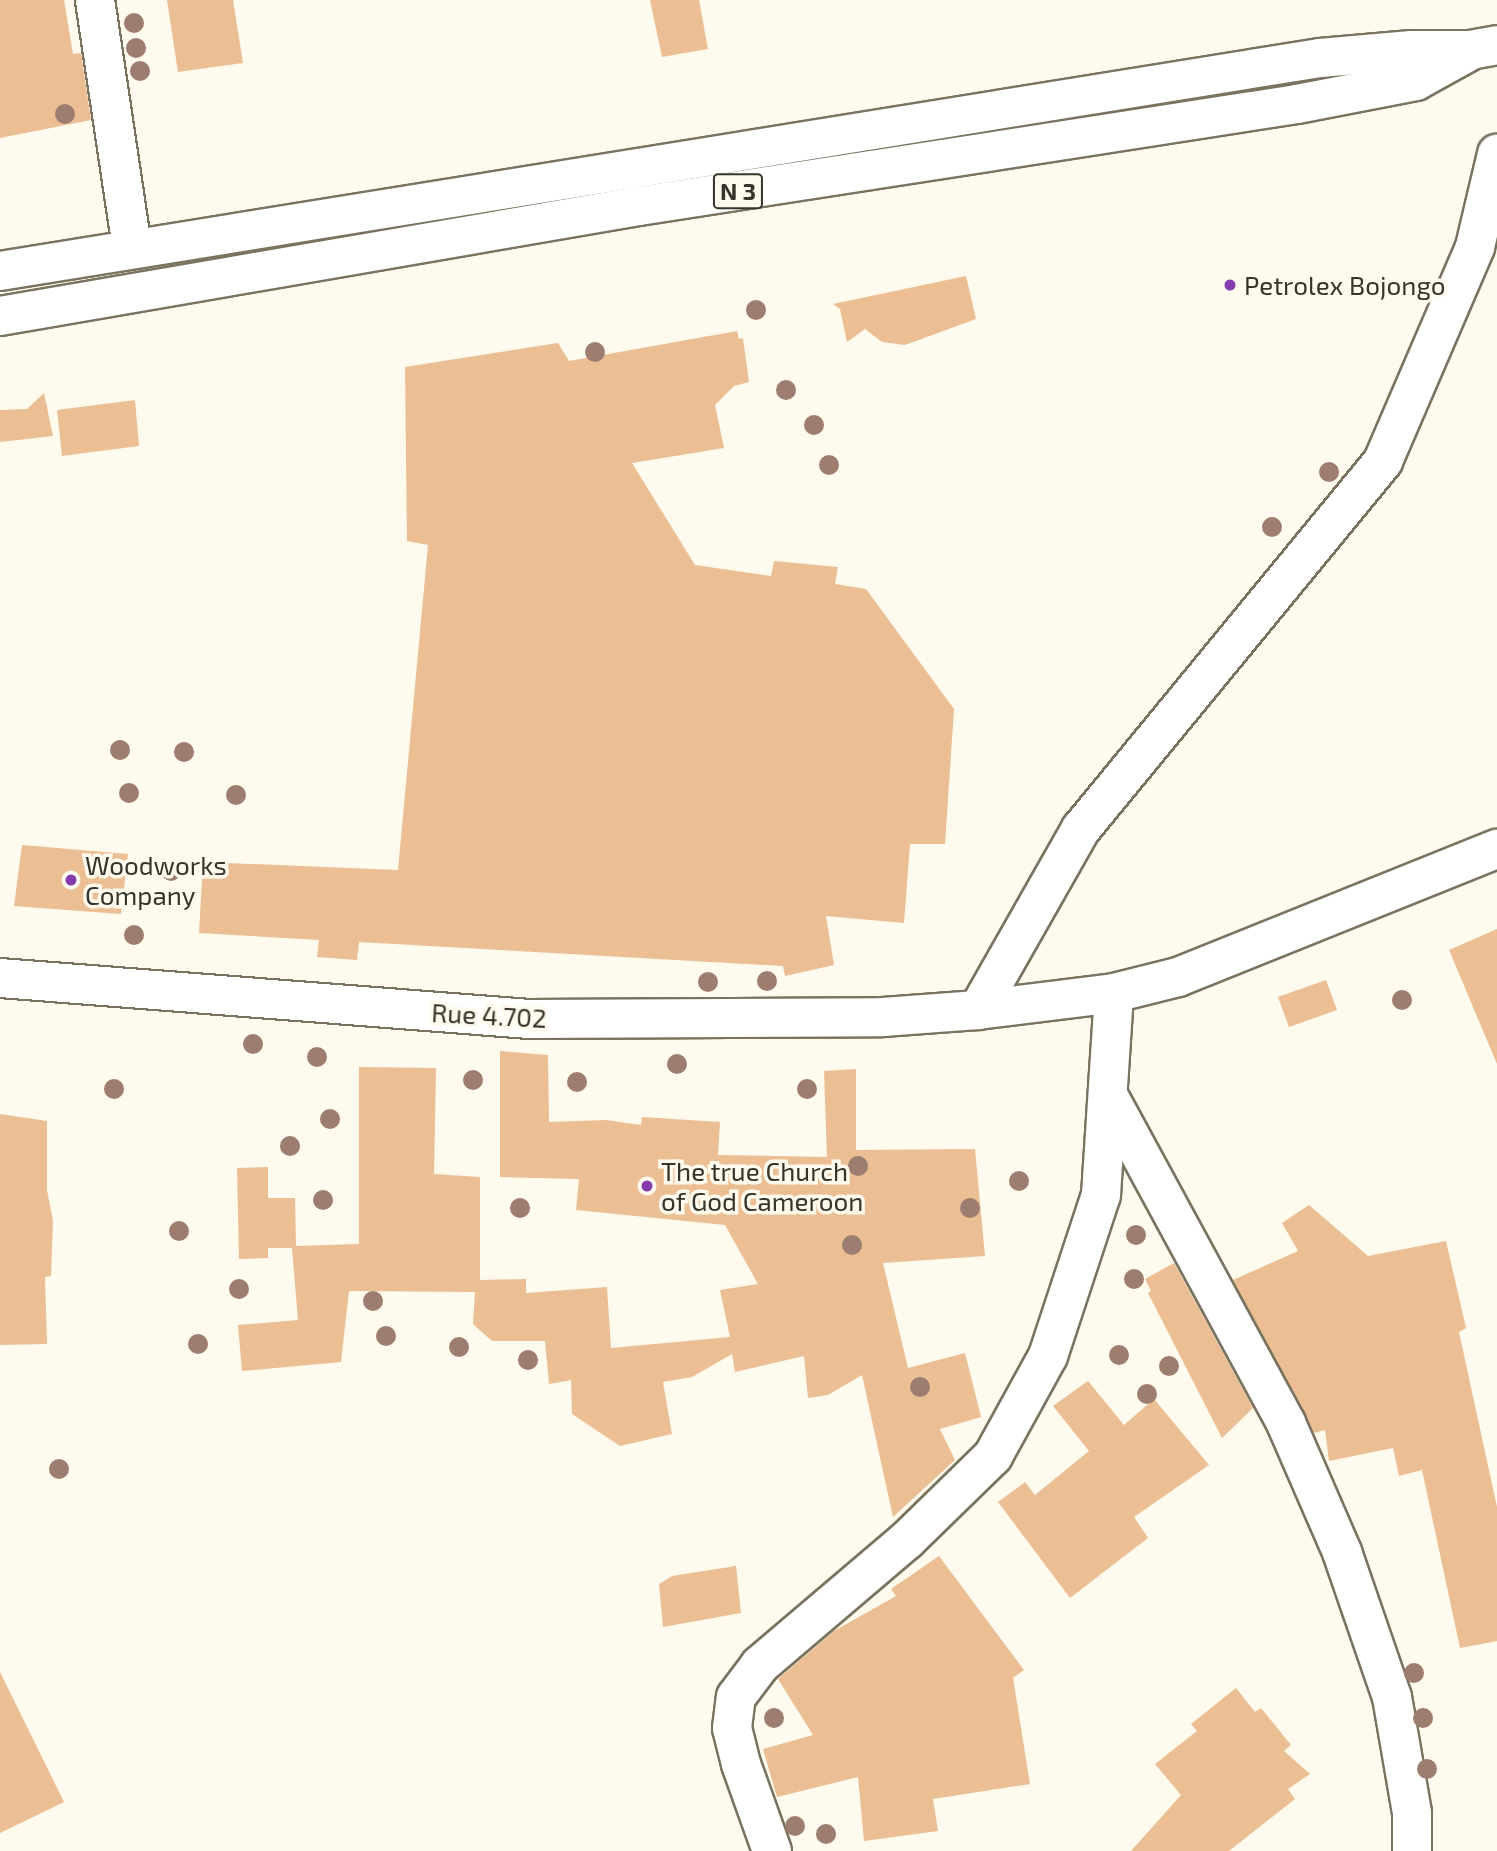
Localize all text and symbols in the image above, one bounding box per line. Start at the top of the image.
road number: N 3 [712,170,764,211]
place label: Petrolex Bojongo [1244,269,1446,301]
marker: Petrolex Bojongo [1222,277,1238,293]
place label: Woodworks Company [85,849,227,910]
marker: Woodworks Company [63,872,79,888]
street label: Rue 4.702 [431,996,547,1034]
place label: The true Church of God Cameroon [661,1155,864,1216]
marker: The true Church of God Cameroon [639,1178,655,1194]

